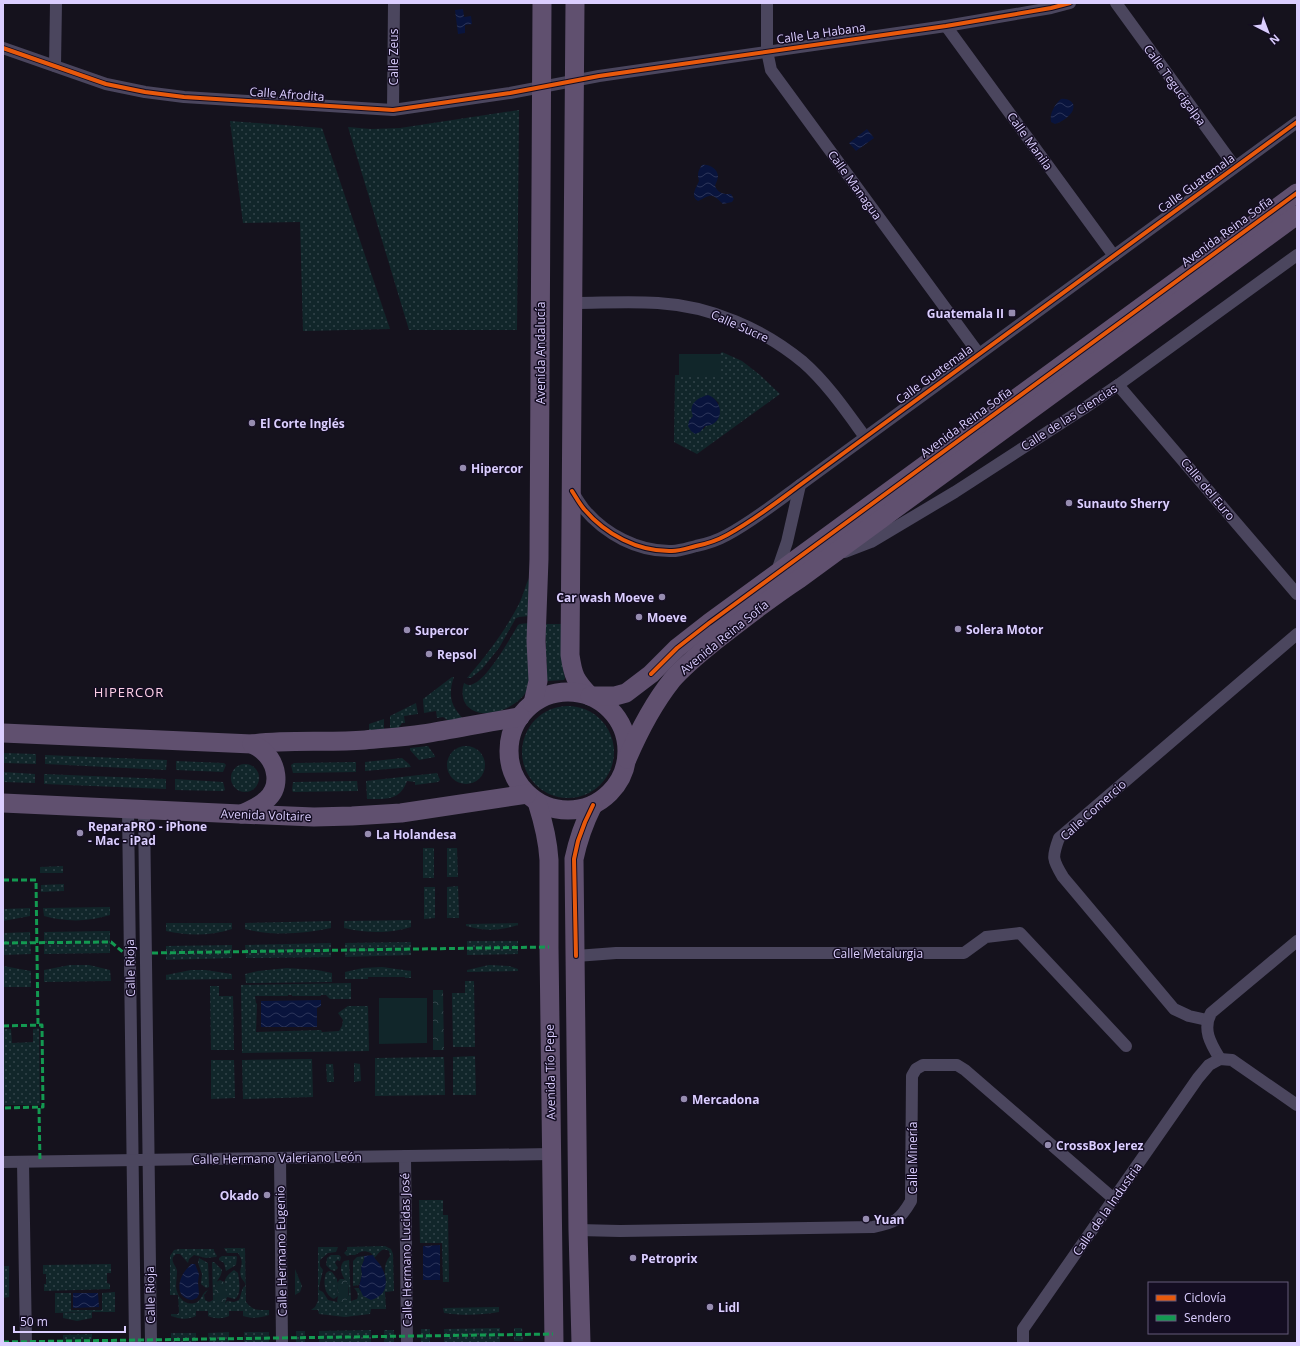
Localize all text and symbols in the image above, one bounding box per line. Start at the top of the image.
north arrow [1248,12,1288,52]
street label: Calle La Habana [775,18,867,48]
street label: Calle Zeus [385,28,402,85]
text: N [1267,31,1283,48]
street label: Calle Tegucigalpa [1140,41,1210,129]
street label: Calle Afrodita [249,83,325,105]
street label: Calle Manila [1003,109,1057,173]
street label: Calle Managua [824,147,886,223]
street label: Calle Guatemala [1154,149,1238,217]
street label: Avenida Reina Sofía [1178,192,1276,270]
street label: Avenida Andalucía [532,302,549,404]
place label: Guatemala II [927,305,1004,322]
street label: Calle Sucre [708,306,772,346]
marker: Guatemala II [1007,308,1017,318]
street label: Calle Guatemala [892,340,976,408]
street label: Calle de las Ciencias [1018,379,1121,455]
street label: Avenida Reina Sofía [917,383,1015,461]
place label: El Corte Inglés [260,415,345,432]
marker: El Corte Inglés [247,418,257,428]
street label: Calle del Euro [1177,454,1239,524]
place label: Hipercor [471,460,524,477]
marker: Hipercor [458,463,468,473]
place label: Sunauto Sherry [1077,495,1170,512]
marker: Sunauto Sherry [1064,498,1074,508]
place label: Car wash Moeve [556,589,654,606]
marker: Car wash Moeve [657,592,667,602]
street label: Avenida Reina Sofía [676,596,772,678]
place label: Moeve [647,609,687,626]
marker: Moeve [634,612,644,622]
place label: Solera Motor [966,621,1044,638]
place label: Supercor [415,622,469,639]
marker: Solera Motor [953,624,963,634]
marker: Supercor [402,625,412,635]
place label: Repsol [437,646,477,663]
marker: Repsol [424,649,434,659]
district label: HIPERCOR [94,683,164,701]
street label: Calle Comercio [1056,776,1130,844]
street label: Avenida Voltaire [220,805,312,825]
place label: ReparaPRO - iPhone - Mac - iPad [88,818,207,849]
place label: La Holandesa [376,826,456,843]
marker: ReparaPRO - iPhone - Mac - iPad [75,828,85,838]
marker: La Holandesa [363,829,373,839]
street label: Calle Rioja [121,939,139,997]
street label: Calle Metalurgia [833,945,923,962]
street label: Avenida Tío Pepe [541,1024,559,1120]
place label: Mercadona [692,1091,759,1108]
marker: Mercadona [679,1094,689,1104]
street label: Calle Minería [904,1122,921,1194]
place label: CrossBox Jerez [1056,1137,1144,1154]
marker: CrossBox Jerez [1043,1140,1053,1150]
street label: Calle Hermano Valeriano León [192,1148,362,1168]
street label: Calle de la Industria [1068,1159,1146,1259]
street label: Calle Hermano Lucidas José [396,1172,416,1327]
street label: Calle Hermano Eugenio [271,1185,291,1317]
place label: Okado [220,1187,259,1204]
marker: Okado [262,1190,272,1200]
place label: Yuan [874,1211,905,1228]
marker: Yuan [861,1214,871,1224]
place label: Petroprix [641,1250,697,1267]
marker: Petroprix [628,1253,638,1263]
street label: Calle Rioja [141,1266,159,1324]
legend [1148,1282,1288,1334]
text: Ciclovía [1184,1289,1226,1306]
place label: Lidl [718,1299,740,1316]
marker: Lidl [705,1302,715,1312]
scale bar [14,1308,125,1334]
text: Sendero [1184,1309,1231,1326]
text: 50 m [20,1313,48,1330]

